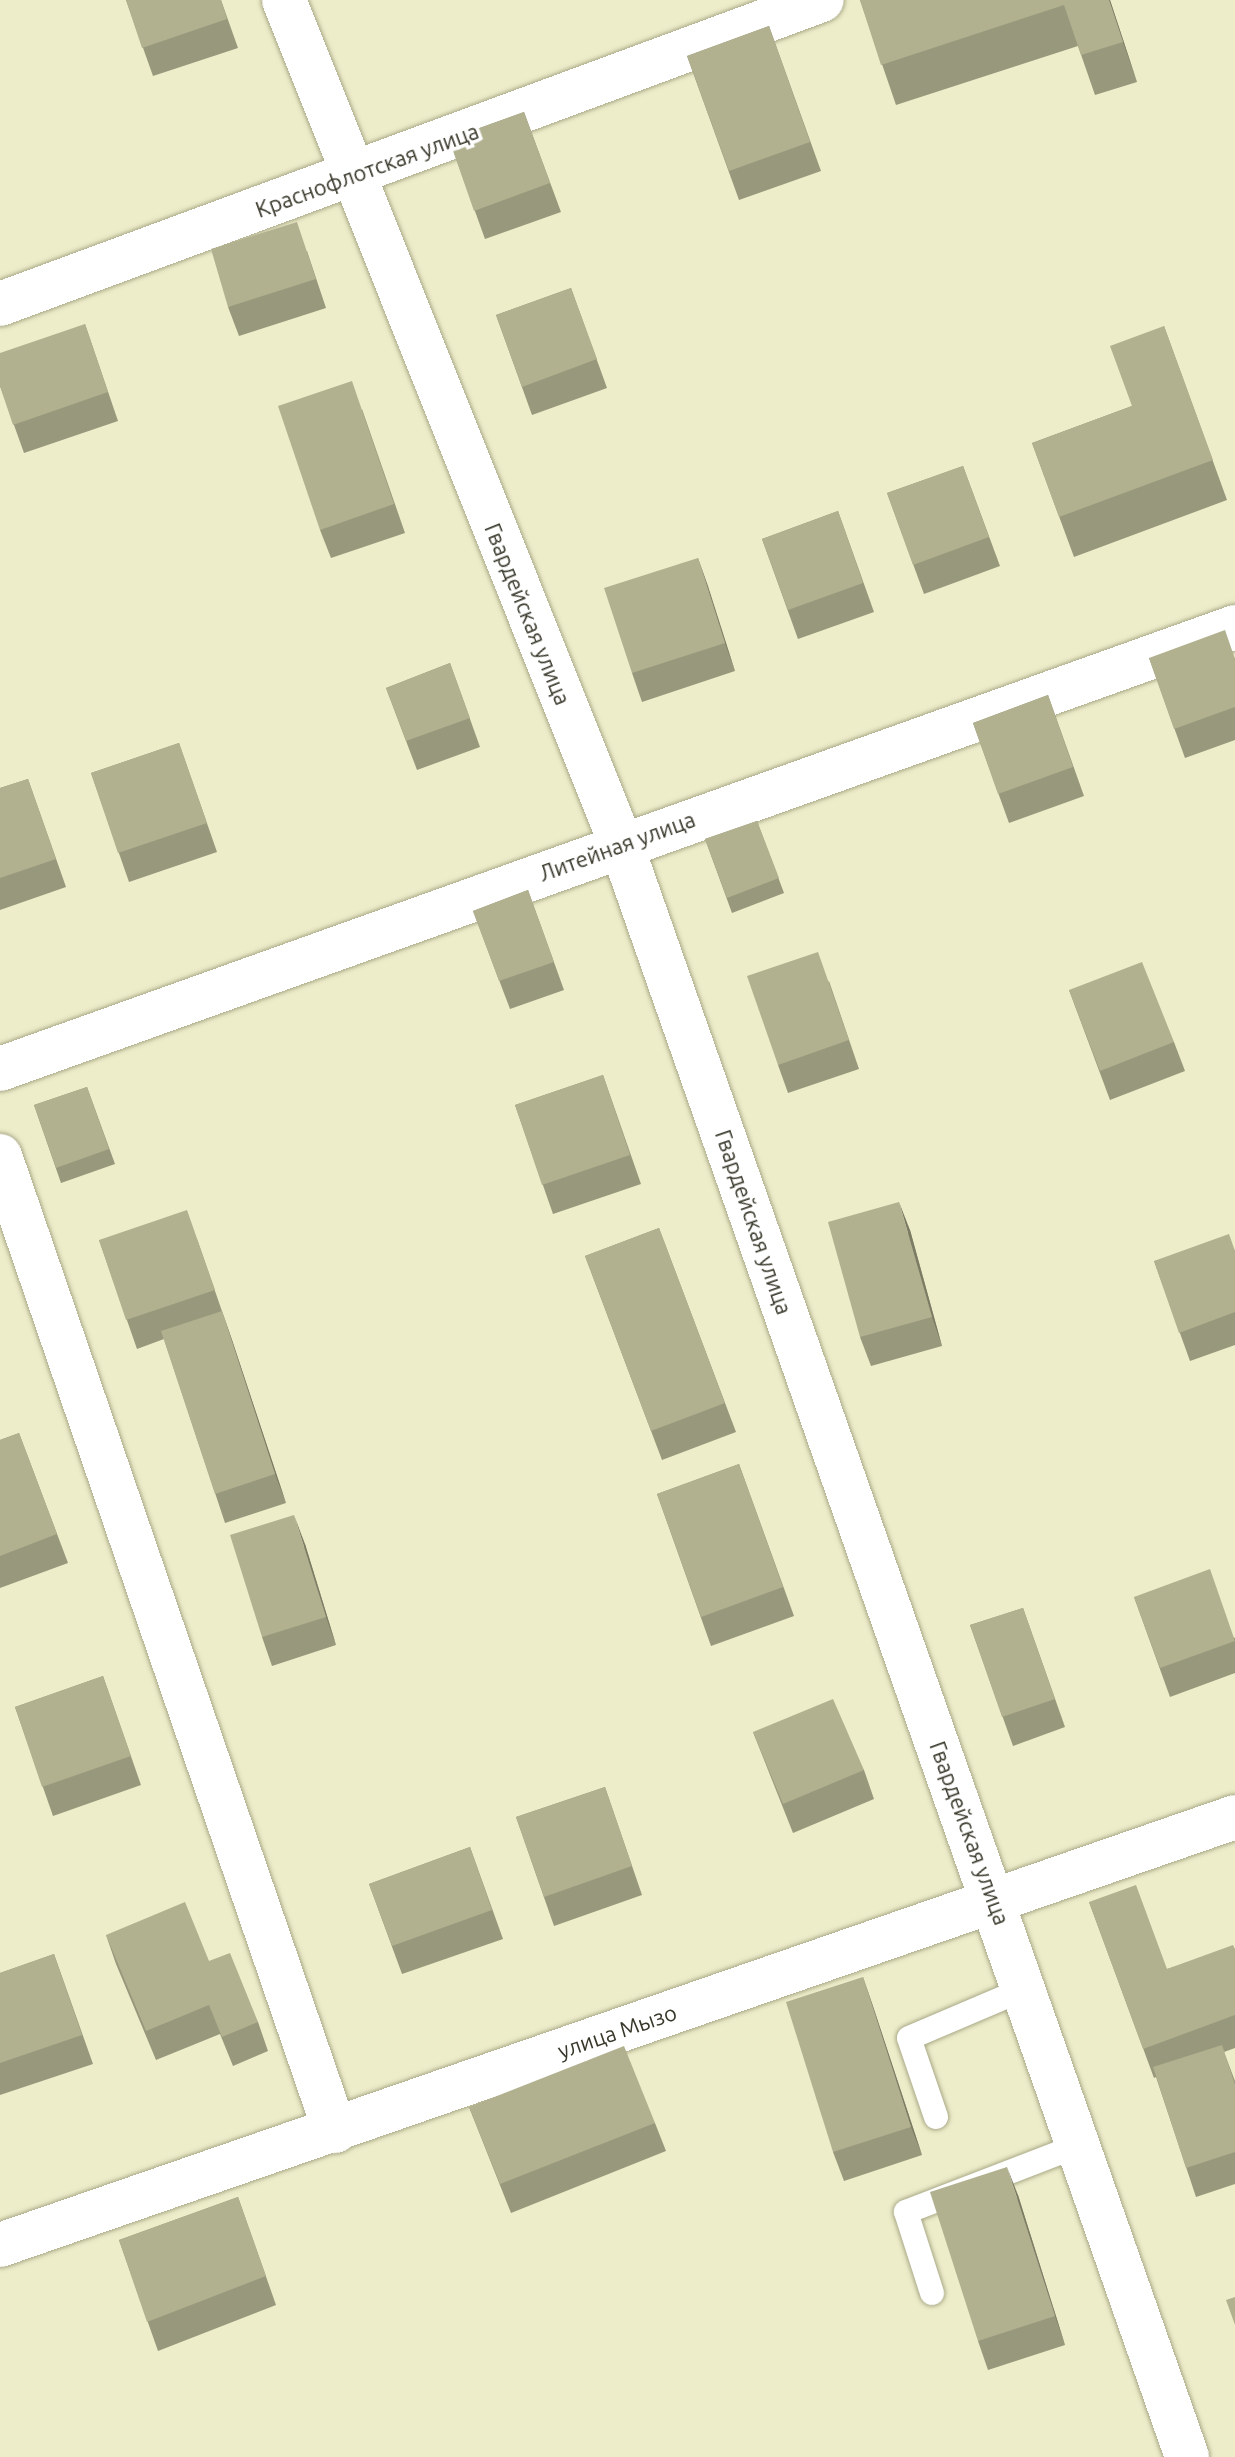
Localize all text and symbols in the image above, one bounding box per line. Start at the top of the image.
street label: Краснофлотская улица [252,117,482,223]
street label: Гвардейская улица [480,519,576,709]
street label: Литейная улица [535,805,699,887]
street label: Гвардейская улица [710,1126,798,1318]
street label: Гвардейская улица [924,1738,1016,1928]
street label: улица Мызо [554,1998,680,2064]

